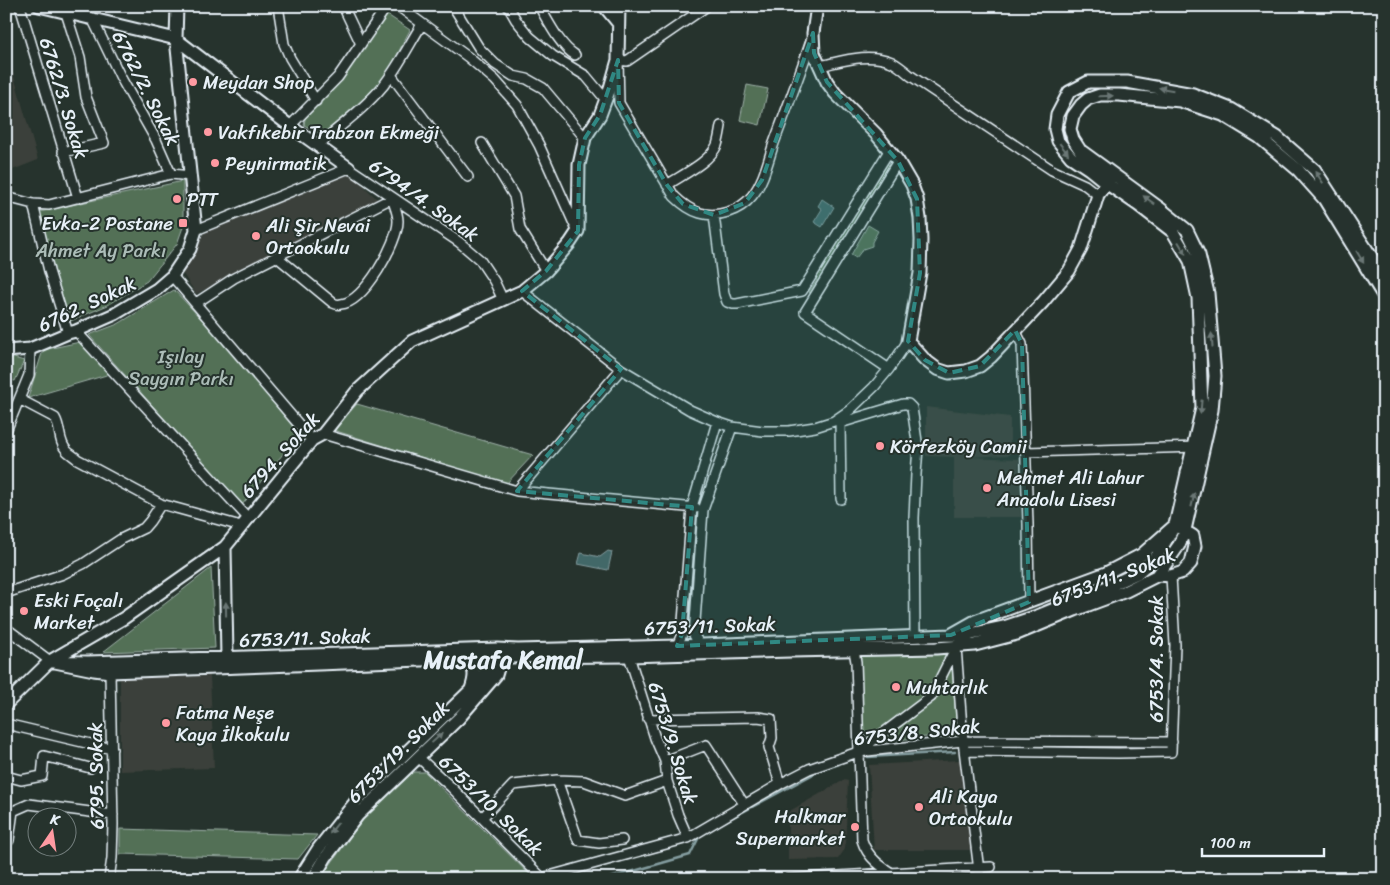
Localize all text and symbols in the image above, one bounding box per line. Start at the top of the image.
street label: 6762/2. Sokak [103,24,189,152]
street label: 6762/3. Sokak [30,33,98,163]
place label: Meydan Shop [203,66,314,99]
marker: Meydan Shop [187,76,199,88]
one-way arrow [1159,85,1174,93]
one-way arrow [1098,91,1114,99]
place label: Vakfıkebir Trabzon Ekmeği [218,116,440,149]
marker: Vakfıkebir Trabzon Ekmeği [202,126,214,138]
one-way arrow [1059,142,1070,155]
place label: Peynirmatik [225,147,327,180]
street label: 6794/4. Sokak [362,150,486,250]
marker: Peynirmatik [209,157,221,169]
one-way arrow [1314,170,1324,183]
place label: PTT [187,183,220,216]
marker: PTT [171,193,183,205]
one-way arrow [1143,194,1156,205]
place label: Evka-2 Postane [41,207,173,240]
place label: Ali Şir Nevai Ortaokulu [265,209,371,264]
marker: Evka-2 Postane [177,217,189,229]
marker: Ali Şir Nevai Ortaokulu [250,230,262,242]
park label: Ahmet Ay Parkı [35,234,166,267]
one-way arrow [1178,242,1187,255]
one-way arrow [1355,250,1364,264]
street label: 6762. Sokak [32,267,142,341]
one-way arrow [1208,332,1216,348]
park label: Işılay Saygın Parkı [128,340,234,395]
one-way arrow [1197,400,1205,416]
street label: 6794. Sokak [232,404,328,506]
place label: Körfezköy Camii [890,430,1028,463]
marker: Körfezköy Camii [874,440,886,452]
place label: Mehmet Ali Lahur Anadolu Lisesi [996,461,1145,516]
marker: Mehmet Ali Lahur Anadolu Lisesi [981,482,993,494]
one-way arrow [1189,491,1197,507]
street label: 6753/11. Sokak [1046,538,1180,616]
place label: Eski Foçalı Market [34,584,123,639]
street label: 6753/4. Sokak [1140,596,1173,722]
one-way arrow [222,601,230,617]
marker: Eski Foçalı Market [18,605,30,617]
street label: 6753/11. Sokak [644,607,776,645]
street label: 6753/11. Sokak [239,619,371,657]
district label: Mustafa Kemal [423,639,584,681]
place label: Muhtarlık [906,671,989,704]
street label: 6753/9. Sokak [639,678,707,808]
marker: Muhtarlık [890,681,902,693]
street label: 6753/19. Sokak [339,693,457,811]
place label: Fatma Neşe Kaya İlkokulu [176,696,290,751]
street label: 6753/8. Sokak [852,709,982,755]
marker: Fatma Neşe Kaya İlkokulu [160,717,172,729]
street label: 6795. Sokak [79,722,113,830]
one-way arrow [431,732,443,744]
street label: 6753/10. Sokak [431,746,551,864]
place label: Ali Kaya Ortaokulu [928,780,1012,835]
place label: Halkmar Supermarket [736,800,846,855]
marker: Ali Kaya Ortaokulu [913,801,925,813]
text: K [47,806,63,833]
north arrow [28,808,78,858]
one-way arrow [329,821,340,834]
marker: Halkmar Supermarket [849,821,861,833]
scale bar [1202,825,1325,857]
text: 100 m [1210,830,1251,856]

